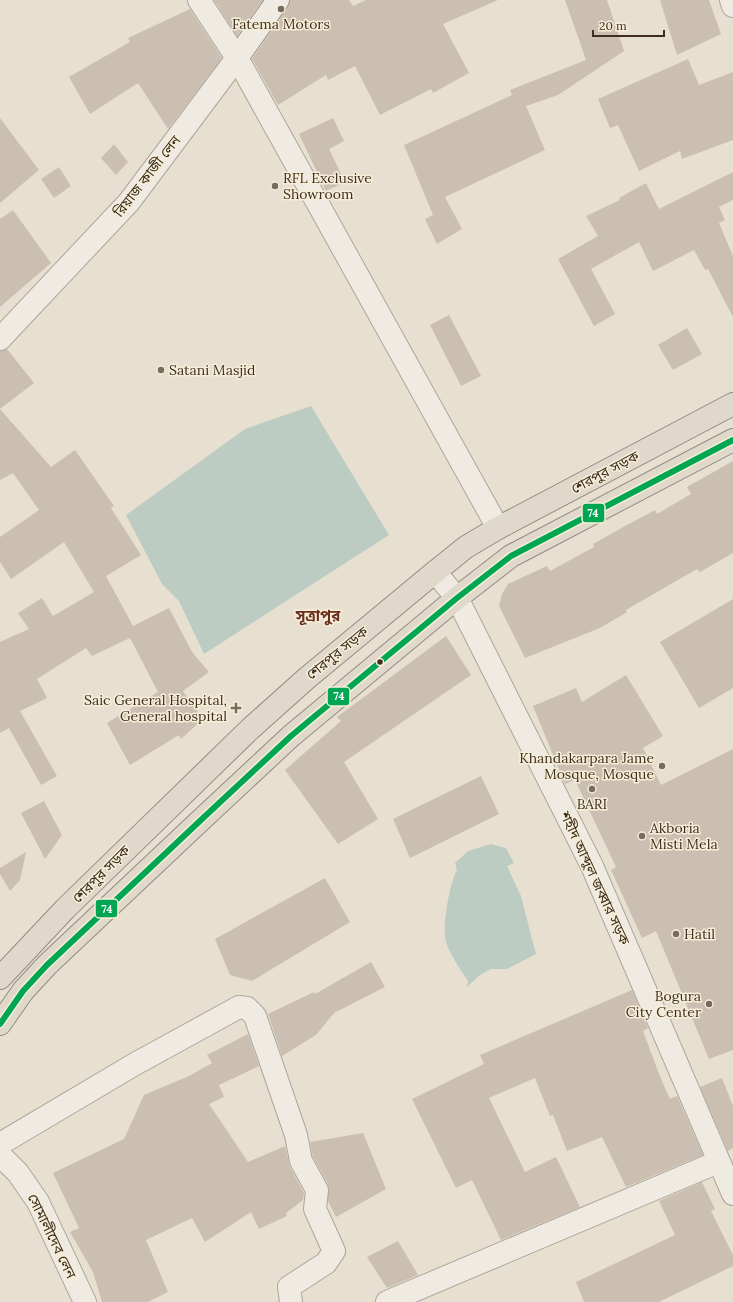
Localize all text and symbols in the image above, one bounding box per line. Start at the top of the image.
marker: Fatema Motors [276,4,286,14]
scale bar [593,12,664,38]
place label: Fatema Motors [232,15,330,33]
text: 20 m [599,18,627,33]
street label: রিয়াজ কাজী লেন [109,131,185,221]
place label: RFL Exclusive Showroom [283,169,372,203]
marker: RFL Exclusive Showroom [270,181,280,191]
place label: Satani Masjid [169,361,255,379]
marker: Satani Masjid [156,365,166,375]
street label: শেরপুর সড়ক [568,446,643,497]
line badge: 74 [582,503,605,523]
text: 74 [588,506,598,520]
district label: সূত্রাপুর [295,606,341,626]
street label: শেরপুর সড়ক [302,622,372,683]
unlabelled marker [375,657,385,667]
line badge: 74 [327,687,350,706]
text: 74 [334,689,344,703]
place label: Saic General Hospital, General hospital [84,691,227,725]
marker: Saic General Hospital, General hospital [230,702,242,714]
place label: Khandakarpara Jame Mosque, Mosque [519,749,654,783]
marker: Khandakarpara Jame Mosque, Mosque [657,761,667,771]
marker: BARI [587,784,597,794]
place label: BARI [577,795,607,813]
street label: শহীদ আব্দুল জব্বার সড়ক [556,807,634,948]
place label: Akboria Misti Mela [649,819,718,853]
marker: Akboria Misti Mela [637,831,647,841]
street label: শেরপুর সড়ক [68,841,134,907]
line badge: 74 [95,899,118,918]
text: 74 [102,902,112,916]
place label: Hatil [684,925,715,943]
marker: Hatil [671,929,681,939]
place label: Bogura City Center [626,987,701,1021]
marker: Bogura City Center [704,999,714,1009]
street label: সোমালীদেব লেন [24,1191,81,1282]

